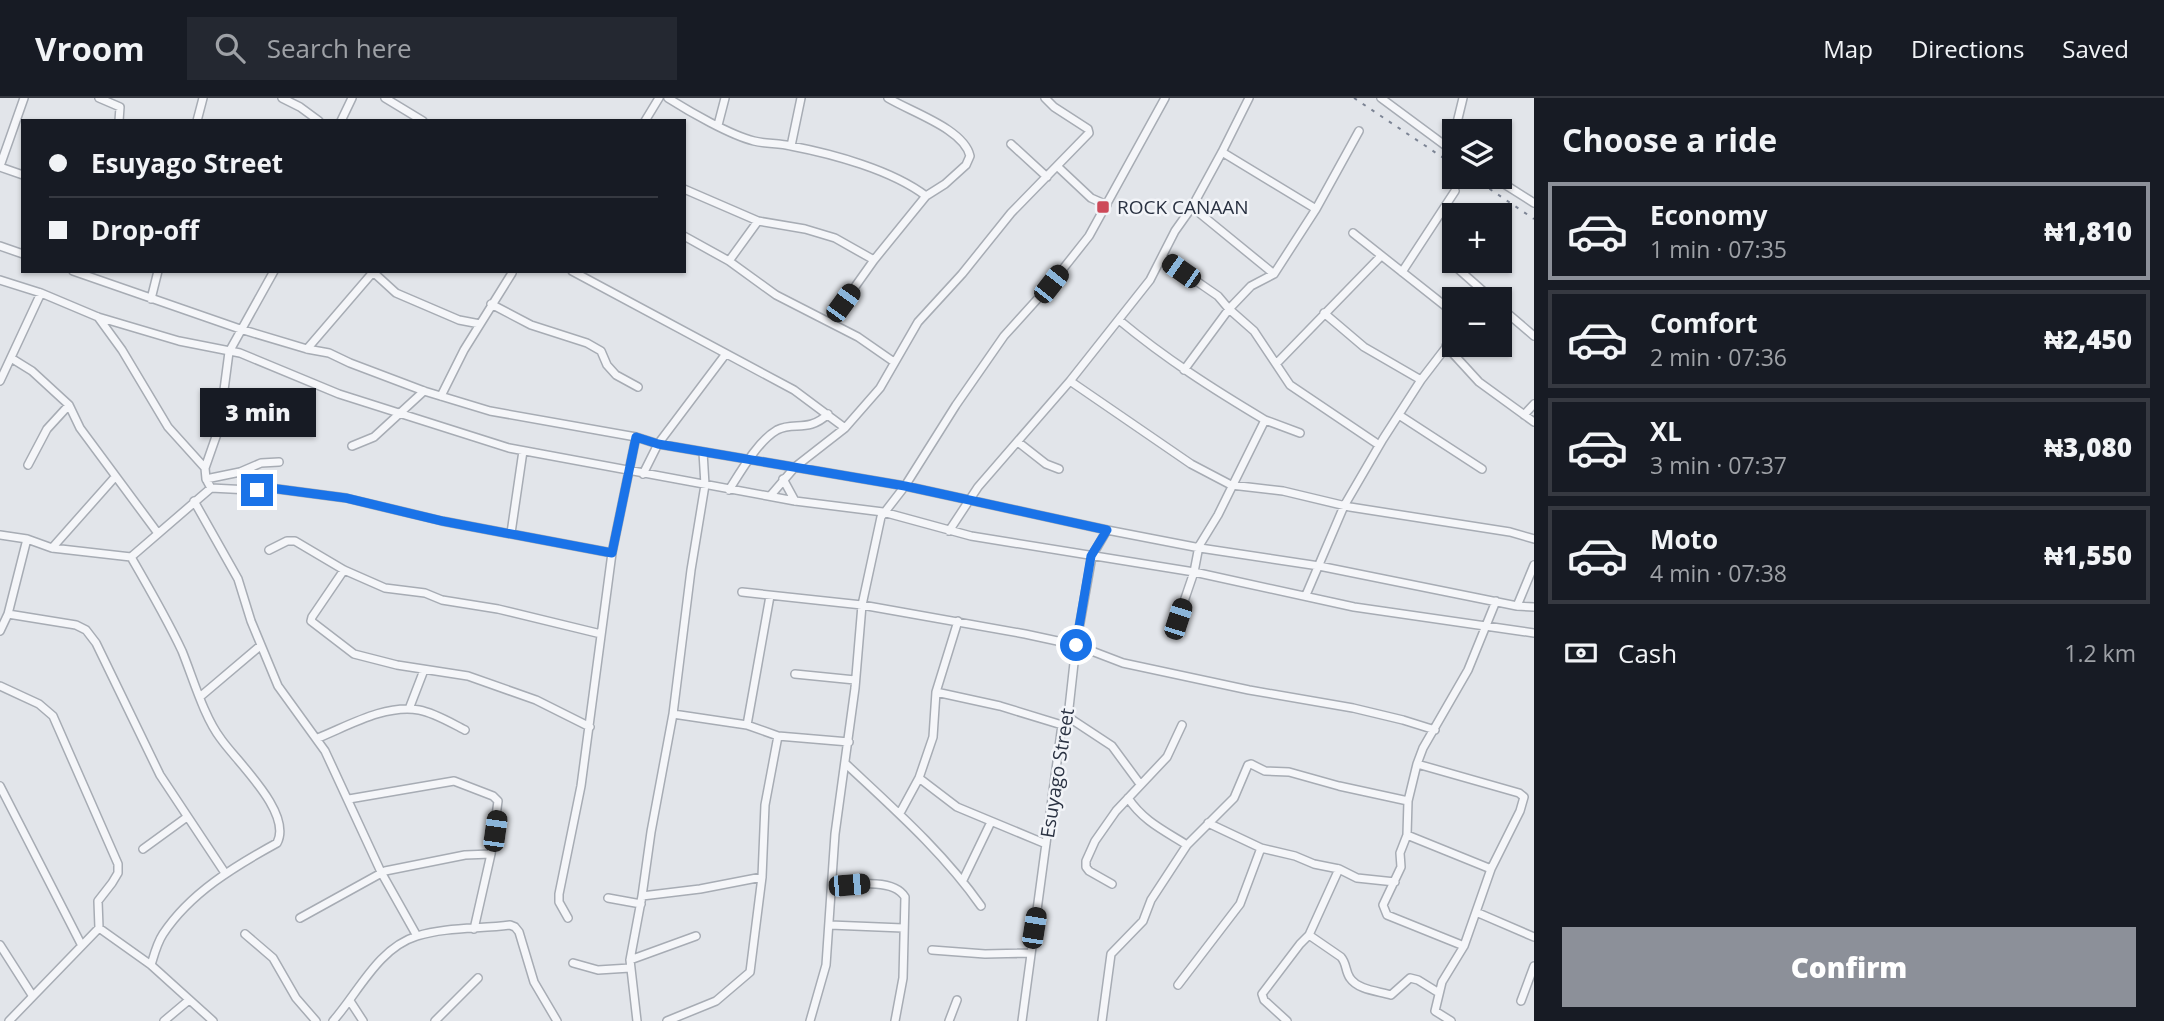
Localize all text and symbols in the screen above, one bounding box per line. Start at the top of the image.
search box [187,17,677,80]
text: Vroom [35,26,145,71]
icon: search [211,29,249,67]
text: Search here [267,30,412,66]
text: Map [1823,32,1873,65]
text: Directions [1911,32,2024,65]
text: Saved [2062,32,2129,65]
text: Choose a ride [1562,118,1777,161]
map controls [1442,119,1512,357]
button: layers [1442,119,1512,189]
text: Esuyago Street [91,145,283,181]
place label: ROCK CANAAN [1117,194,1249,220]
text: Economy [1650,197,1768,233]
marker: ROCK CANAAN [1095,199,1111,215]
icon: car [1566,200,1629,263]
button: + [1442,203,1512,273]
text: Drop-off [91,212,199,248]
text: ₦1,810 [2044,213,2132,249]
text: 1 min · 07:35 [1650,233,1787,265]
car [1158,250,1205,292]
car [1030,261,1073,307]
car [823,280,864,326]
button: − [1442,287,1512,357]
text: Comfort [1650,305,1757,341]
icon: car [1566,308,1629,371]
text: ₦2,450 [2044,321,2132,357]
text: 2 min · 07:36 [1650,341,1787,373]
callout: 3 min [199,388,315,438]
text: 3 min [225,396,291,428]
text: XL [1650,413,1682,449]
icon: car [1566,416,1629,479]
text: ₦3,080 [2044,429,2132,465]
text: 3 min · 07:37 [1650,449,1787,481]
route end [241,474,273,506]
text: Moto [1650,521,1718,557]
icon: car [1566,524,1629,587]
text: ₦1,550 [2044,537,2132,573]
text: 4 min · 07:38 [1650,557,1787,589]
car [1162,596,1195,642]
route start [1060,629,1092,661]
icon: cash [1562,634,1600,672]
text: Cash [1618,635,1677,671]
text: 1.2 km [2064,637,2136,669]
street label: Esuyago Street [1034,706,1080,840]
car [482,809,509,853]
car [828,873,871,897]
car [1021,906,1048,950]
button: Confirm [1562,927,2136,1007]

